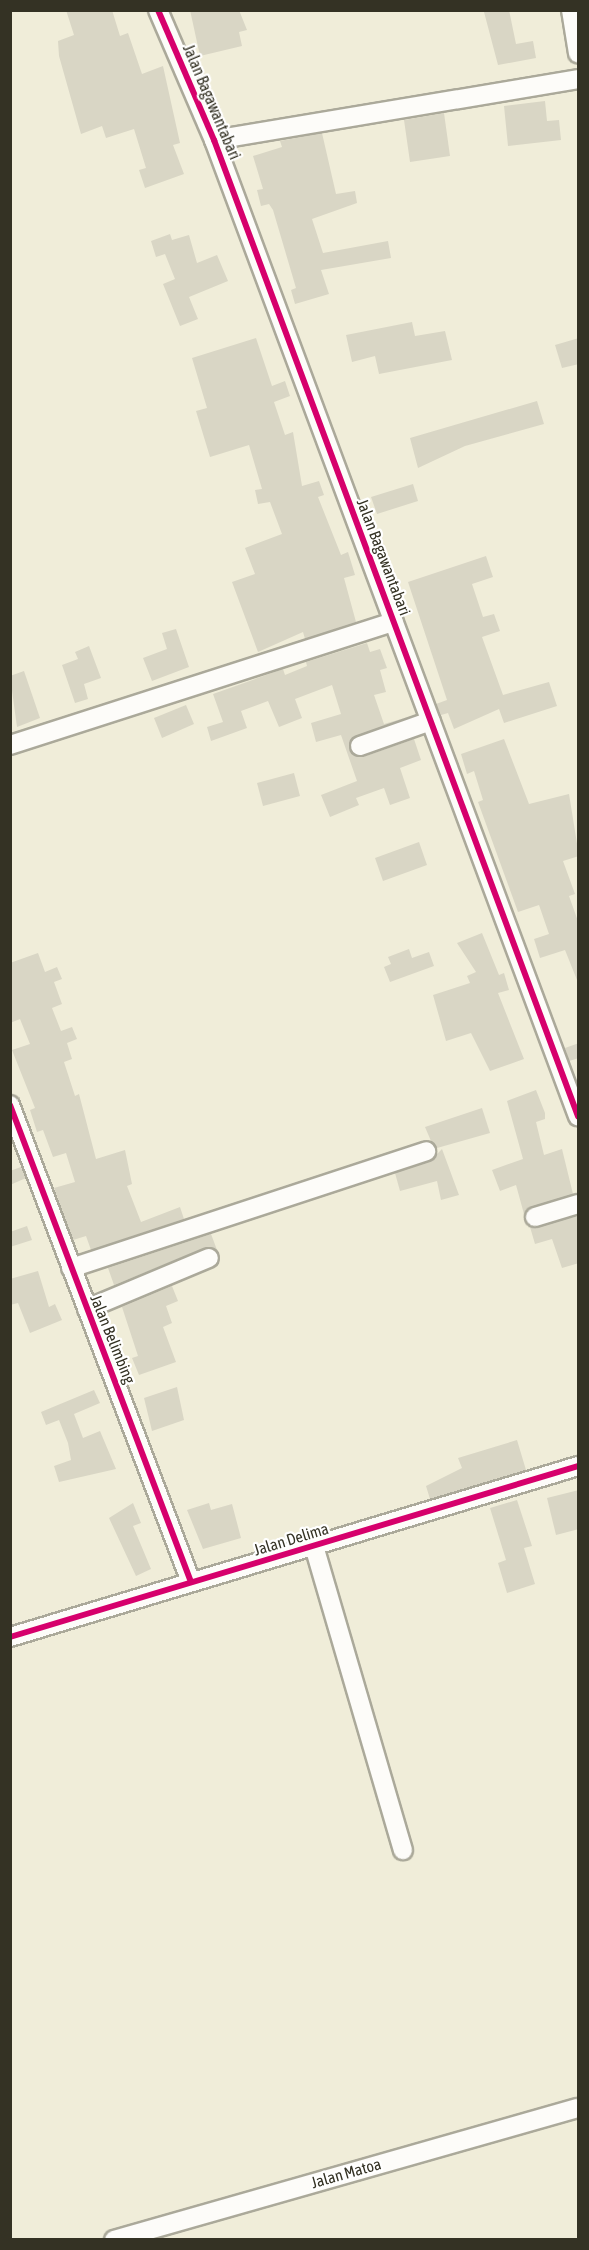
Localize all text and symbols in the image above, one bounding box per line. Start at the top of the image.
street label: Jalan Bagawantabari [179,42,245,162]
street label: Jalan Bagawantabari [353,496,415,618]
street label: Jalan Belimbing [86,1292,140,1386]
street label: Jalan Delima [251,1519,331,1559]
street label: Jalan Matoa [309,2154,383,2192]

